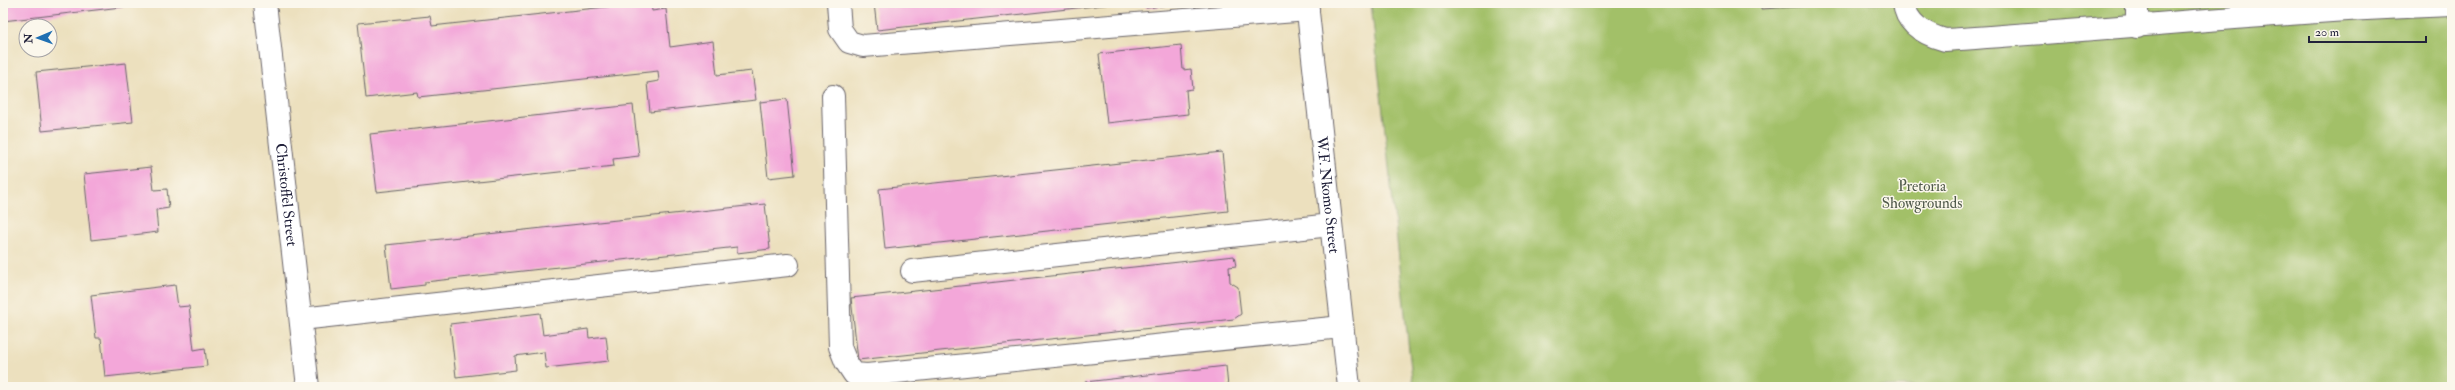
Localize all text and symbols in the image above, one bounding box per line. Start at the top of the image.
north arrow [18,18,58,58]
scale bar [2309,18,2426,44]
text: 20 m [2315,25,2340,40]
text: N [22,32,35,44]
street label: W.F. Nkomo Street [1312,134,1343,254]
street label: Christoffel Street [271,142,301,248]
park label: Pretoria Showgrounds [1882,177,1962,213]

